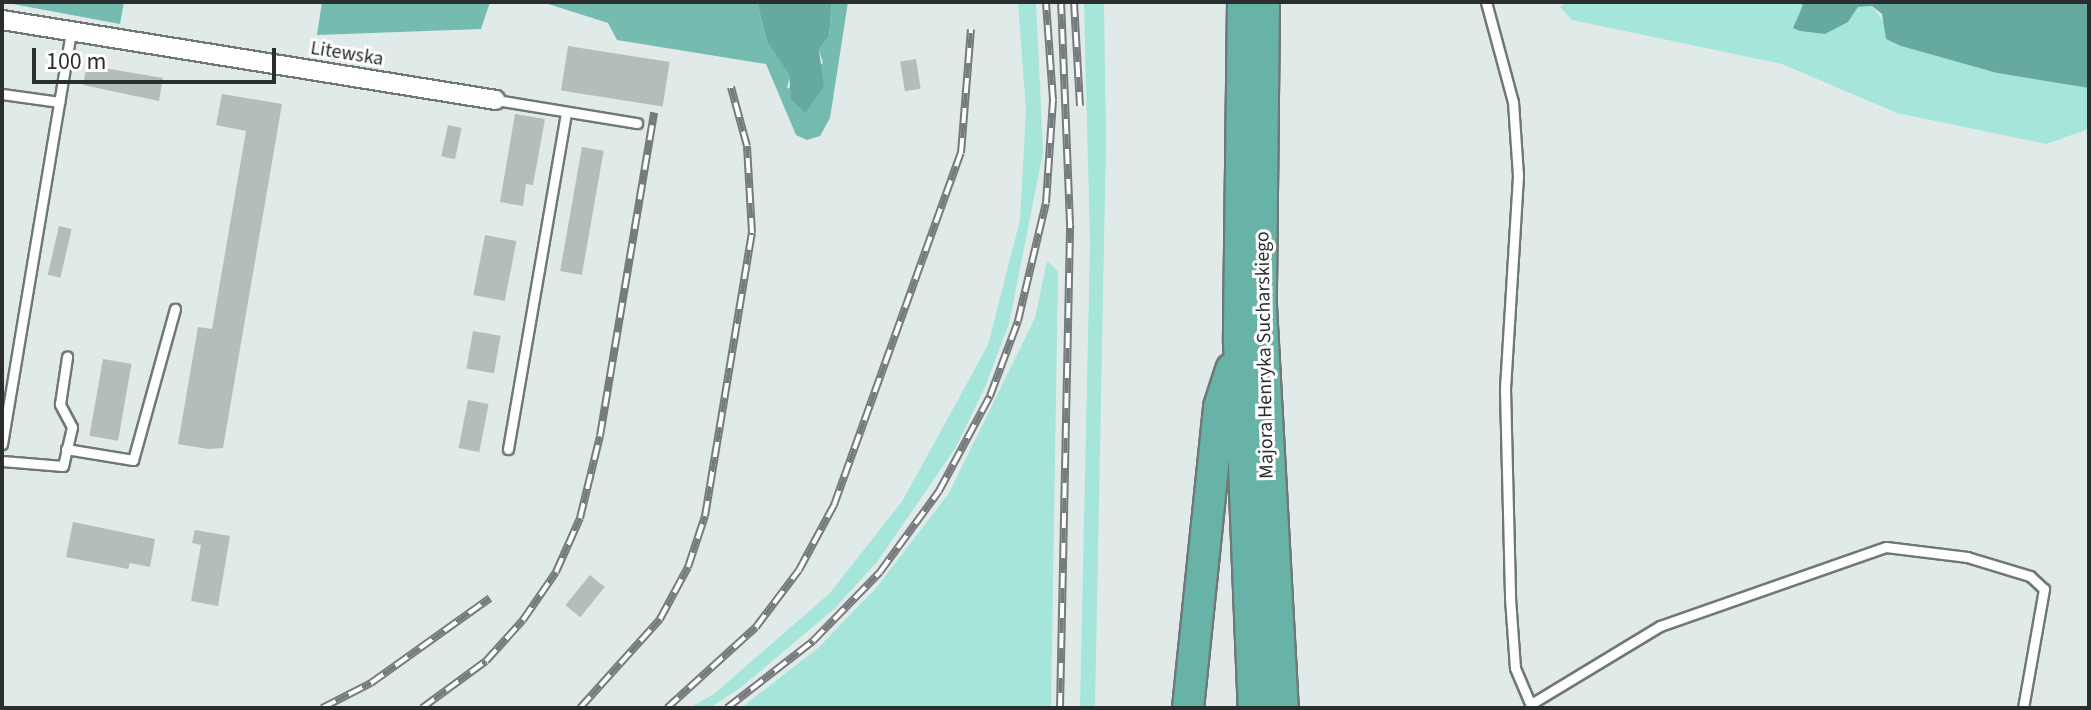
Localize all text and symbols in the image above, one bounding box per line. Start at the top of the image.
scale bar [36,32,280,82]
street label: Litewska [309,36,385,72]
text: 100 m [46,44,106,79]
street label: Majora Henryka Sucharskiego [1251,231,1279,479]

